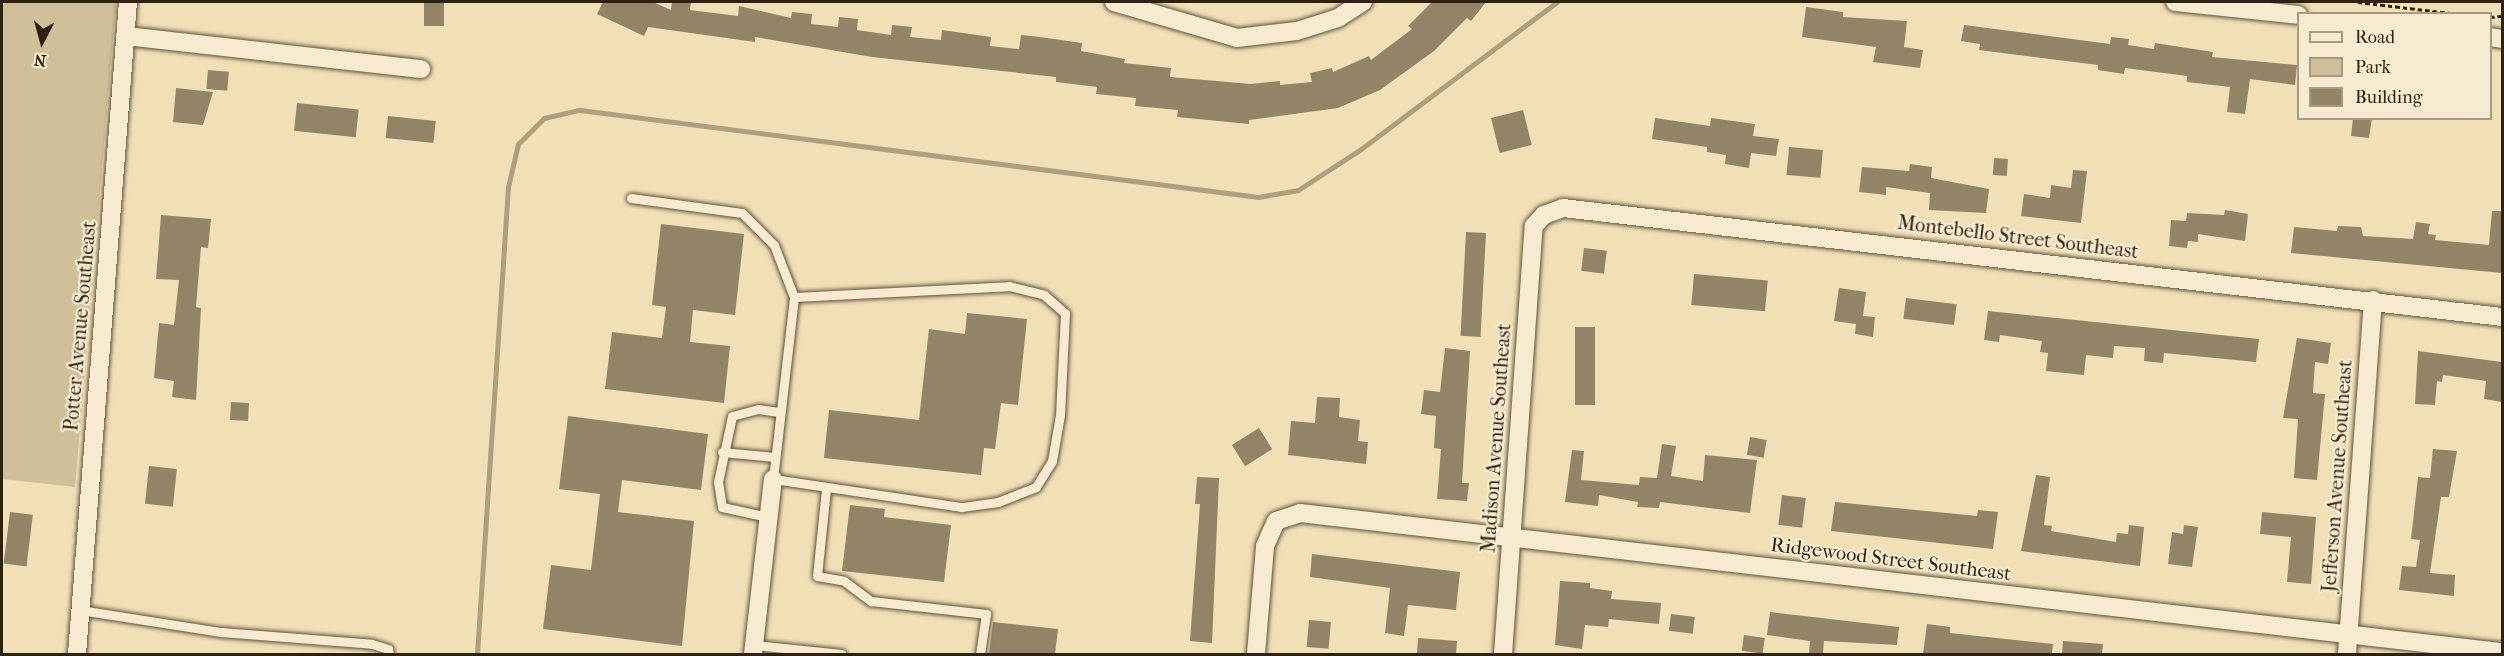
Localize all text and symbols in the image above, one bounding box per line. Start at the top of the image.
north arrow [12,12,72,72]
legend [2297,12,2492,120]
text: Road [2355,27,2395,48]
text: N [33,50,47,70]
text: Park [2355,57,2391,78]
text: Building [2355,87,2422,108]
street label: Montebello Street Southeast [1896,210,2140,264]
street label: Potter Avenue Southeast [59,220,101,432]
street label: Madison Avenue Southeast [1476,322,1516,554]
street label: Jefferson Avenue Southeast [2317,359,2357,593]
street label: Ridgewood Street Southeast [1769,532,2013,586]

